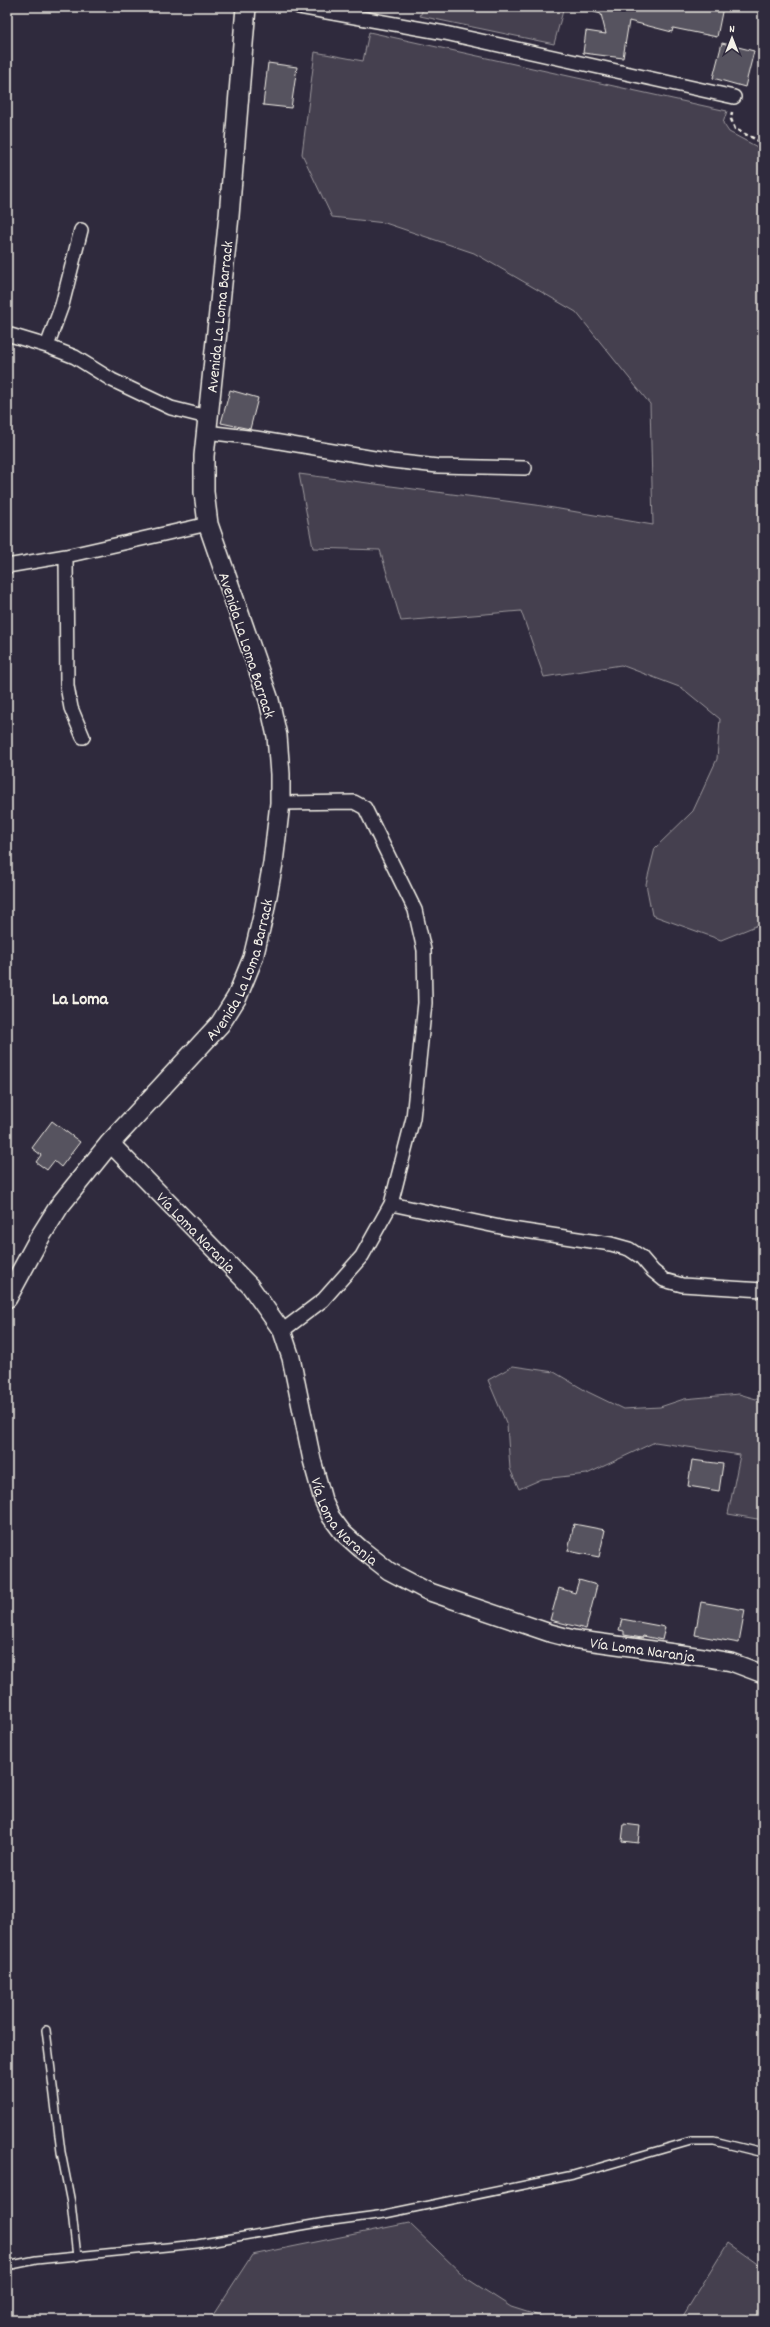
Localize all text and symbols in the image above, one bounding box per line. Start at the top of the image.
north arrow [712,18,752,58]
text: N [729,22,735,38]
street label: Avenida La Loma Barrack [202,240,240,394]
street label: Avenida La Loma Barrack [211,570,280,722]
street label: Avenida La Loma Barrack [201,897,280,1047]
district label: La Loma [52,988,109,1013]
street label: Vía Loma Naranja [150,1188,240,1280]
street label: Vía Loma Naranja [303,1475,382,1572]
street label: Vía Loma Naranja [588,1632,697,1670]

